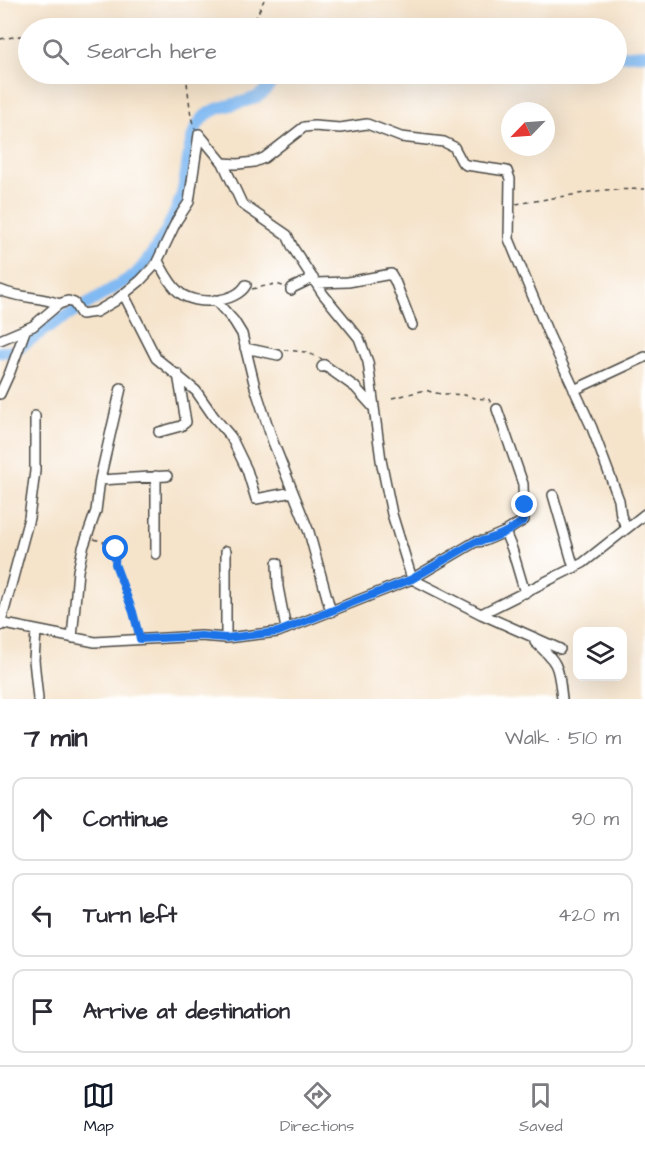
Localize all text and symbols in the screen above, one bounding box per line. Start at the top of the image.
search box [18,18,627,84]
icon: search [39,35,72,68]
text: Search here [87,36,217,67]
north arrow [501,102,555,156]
route end [511,491,537,517]
route start [102,535,128,561]
map controls [573,627,627,681]
button: layers [573,627,627,681]
text: 7 min [24,720,88,756]
text: Walk · 510 m [505,724,621,752]
icon: ahead [26,803,59,836]
text: Continue [83,804,168,835]
text: 90 m [571,805,619,833]
icon: left [26,899,59,932]
text: Turn left [83,900,177,931]
text: 420 m [558,901,619,929]
icon: arrive [26,995,59,1028]
text: Arrive at destination [83,996,290,1027]
tab: Map [82,1079,115,1137]
tab: Directions [280,1079,354,1137]
tab: Saved [519,1079,563,1137]

